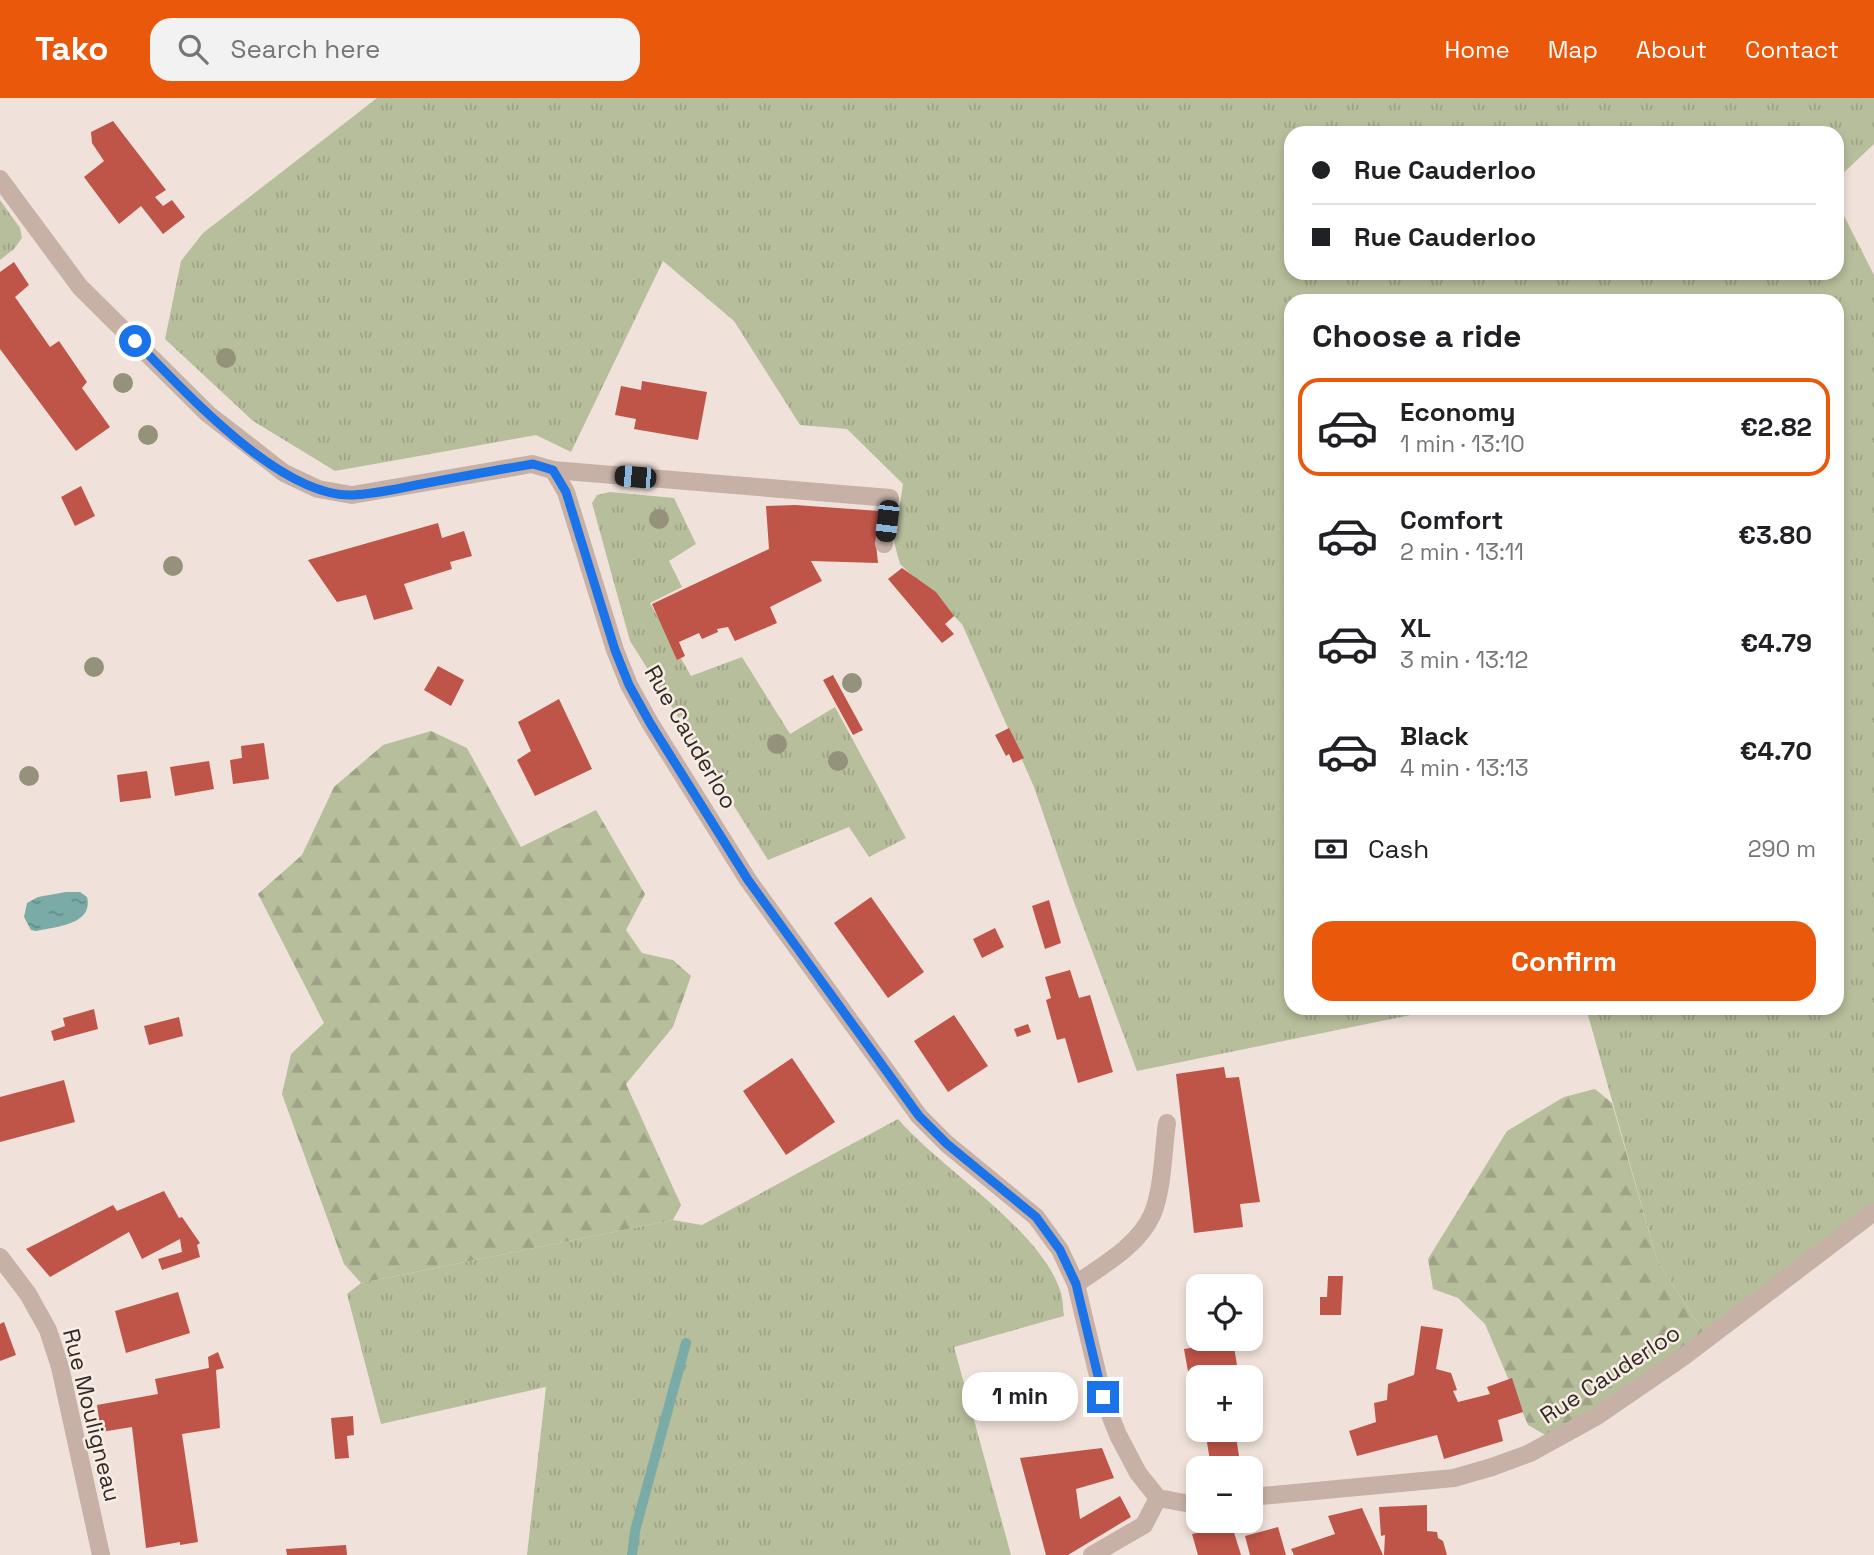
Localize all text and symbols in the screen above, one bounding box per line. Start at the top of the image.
search box [150,18,640,81]
text: Tako [35,28,108,70]
icon: search [174,30,212,68]
text: Search here [230,32,380,66]
text: Home [1444,34,1510,65]
text: Map [1548,34,1598,65]
text: About [1636,34,1707,65]
text: Contact [1745,34,1839,65]
text: Rue Cauderloo [1354,153,1536,187]
text: Rue Cauderloo [1354,220,1536,254]
text: Choose a ride [1312,316,1522,356]
route start [119,325,151,357]
text: Economy [1400,395,1516,429]
icon: car [1316,396,1379,459]
text: €2.82 [1740,410,1812,444]
text: 1 min · 13:10 [1400,429,1525,459]
car [614,465,657,489]
car [875,499,900,543]
text: Comfort [1400,503,1503,537]
icon: car [1316,504,1379,567]
text: €3.80 [1738,518,1812,552]
text: 2 min · 13:11 [1400,537,1524,567]
text: XL [1400,611,1431,645]
icon: car [1316,612,1379,675]
text: €4.79 [1740,626,1812,660]
text: 3 min · 13:12 [1400,645,1528,675]
street label: Rue Cauderloo [638,660,744,814]
text: Black [1400,719,1469,753]
icon: car [1316,720,1379,783]
text: €4.70 [1740,734,1812,768]
text: 4 min · 13:13 [1400,753,1529,783]
icon: cash [1312,830,1350,868]
text: Cash [1368,832,1429,866]
text: 290 m [1748,834,1816,864]
button: Confirm [1312,921,1816,1001]
map controls [1186,1274,1263,1533]
button: locate [1186,1274,1263,1351]
street label: Rue Cauderloo [1534,1318,1686,1430]
street label: Rue Mouligneau [56,1325,128,1505]
button: + [1186,1365,1263,1442]
callout: 1 min [963,1372,1078,1422]
text: 1 min [992,1381,1048,1411]
route end [1087,1381,1119,1413]
button: − [1186,1456,1263,1533]

